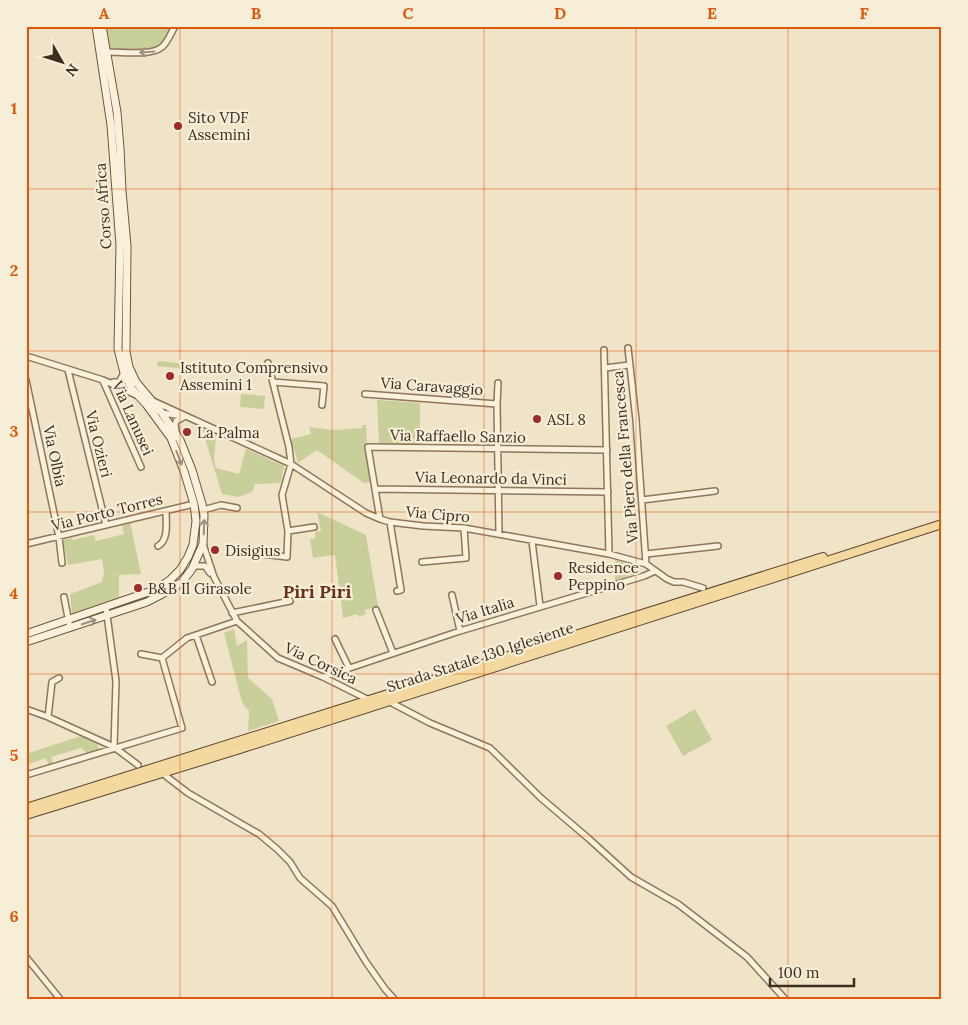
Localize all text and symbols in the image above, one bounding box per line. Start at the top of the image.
text: A [99,3,110,23]
text: B [251,3,262,23]
text: C [402,3,414,23]
text: D [554,3,566,23]
text: E [707,3,717,23]
text: F [859,3,869,23]
north arrow [38,38,88,88]
one-way arrow [139,47,155,56]
text: N [62,60,83,80]
text: 1 [11,98,17,118]
place label: Sito VDF Assemini [187,108,250,144]
marker: Sito VDF Assemini [172,120,184,132]
street label: Corso Africa [90,162,115,250]
text: 2 [10,260,18,280]
place label: Istituto Comprensivo Assemini 1 [179,358,328,394]
marker: Istituto Comprensivo Assemini 1 [164,370,176,382]
street label: Via Piero della Francesca [608,370,642,545]
street label: Via Caravaggio [379,373,484,399]
street label: Via Lanusei [108,377,158,458]
street label: Via Ozieri [81,408,116,479]
place label: ASL 8 [546,410,586,429]
marker: ASL 8 [531,413,543,425]
text: 3 [10,421,19,441]
street label: Via Olbia [39,423,71,489]
place label: La Palma [197,423,260,442]
street label: Via Raffaello Sanzio [389,425,526,447]
marker: La Palma [181,426,193,438]
one-way arrow [175,450,184,465]
street label: Via Leonardo da Vinci [414,467,567,489]
street label: Via Porto Torres [48,489,165,535]
street label: Via Cipro [404,502,471,526]
one-way arrow [199,519,208,535]
place label: Disigius [225,541,280,560]
marker: Disigius [209,544,221,556]
place label: Residence Peppino [568,558,639,594]
marker: Residence Peppino [552,570,564,582]
place label: B&B Il Girasole [148,579,252,598]
district label: Piri Piri [283,580,351,603]
marker: B&B Il Girasole [132,582,144,594]
text: 4 [10,583,19,603]
street label: Via Italia [453,592,517,628]
one-way arrow [81,616,97,626]
street label: Strada Statale 130 Iglesiente [384,618,576,696]
street label: Via Corsica [281,637,361,688]
text: 5 [10,745,19,765]
text: 6 [9,906,19,926]
scale bar [770,955,854,987]
text: 100 m [778,963,819,982]

